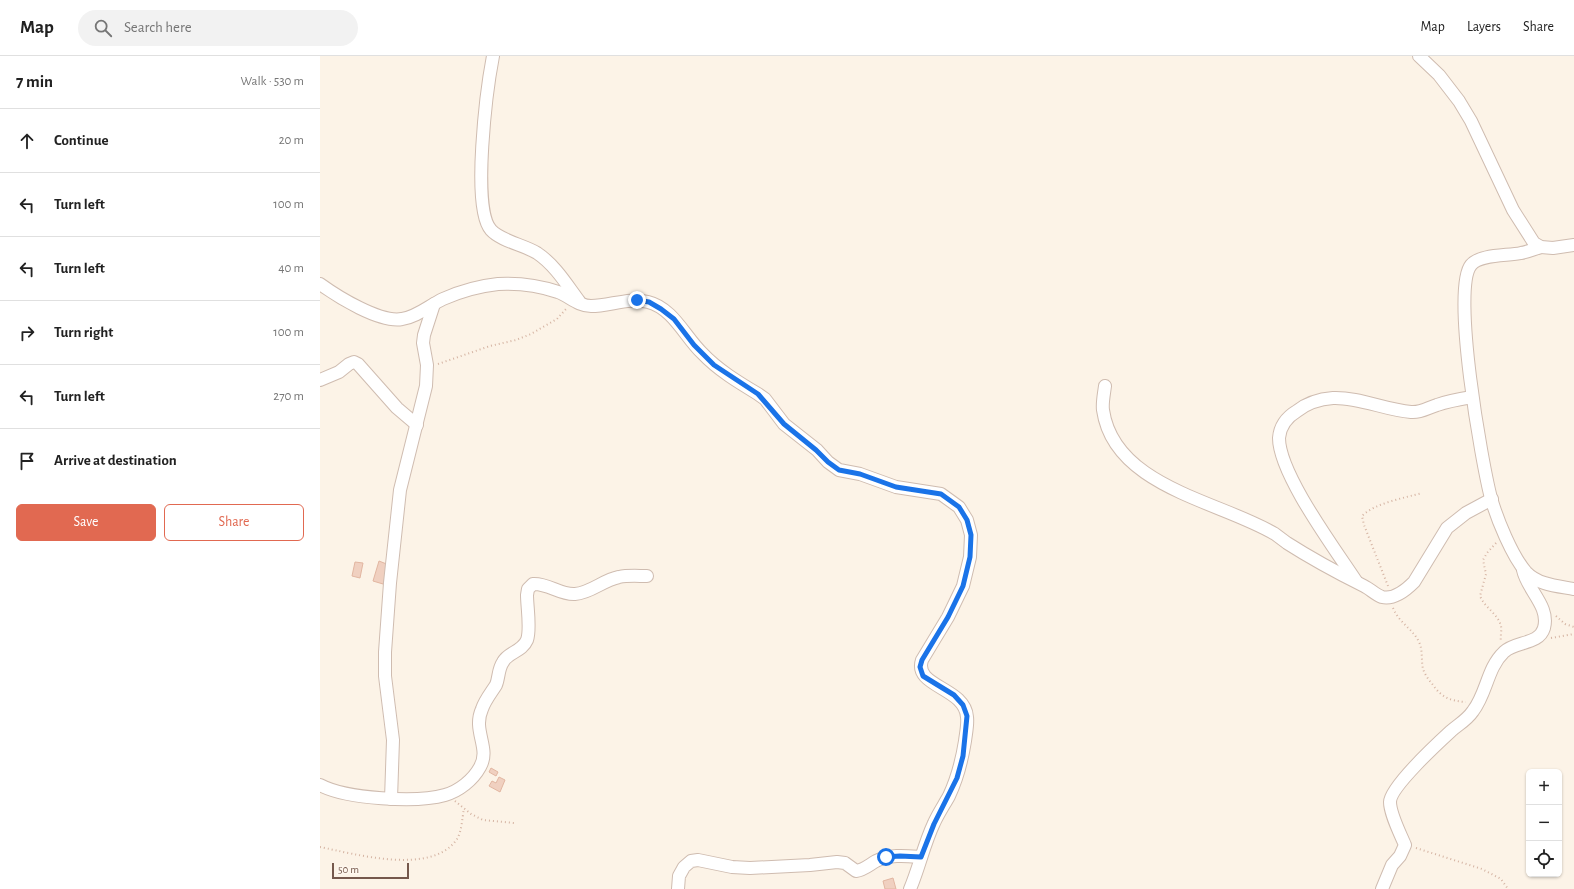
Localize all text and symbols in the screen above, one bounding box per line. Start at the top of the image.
search box [78,10,358,46]
icon: search [92,17,114,39]
text: Map [20,18,54,37]
text: Search here [124,20,192,35]
text: Map [1420,20,1445,34]
text: Layers [1467,20,1501,34]
text: Share [1523,20,1554,34]
text: 7 min [16,73,53,90]
text: Walk · 530 m [240,75,304,88]
icon: ahead [16,130,38,152]
text: Continue [54,133,109,148]
text: 20 m [279,134,304,147]
icon: left [16,194,38,216]
text: Turn left [54,197,105,212]
text: 100 m [273,198,304,211]
icon: left [16,258,38,280]
text: Turn left [54,261,105,276]
text: 40 m [278,262,304,275]
route end [628,291,646,309]
icon: right [16,322,38,344]
text: Turn right [54,325,113,340]
text: 100 m [273,326,304,339]
icon: left [16,386,38,408]
text: Turn left [54,389,105,404]
text: 270 m [273,390,304,403]
icon: arrive [16,450,38,472]
text: Arrive at destination [54,453,177,468]
button: Save [16,504,156,541]
button: Share [164,504,304,541]
map controls [1526,769,1562,877]
button: + [1526,769,1562,805]
button: − [1526,805,1562,841]
button: locate [1526,841,1562,877]
route start [877,848,895,866]
scale bar [332,861,409,880]
text: 50 m [338,864,359,875]

